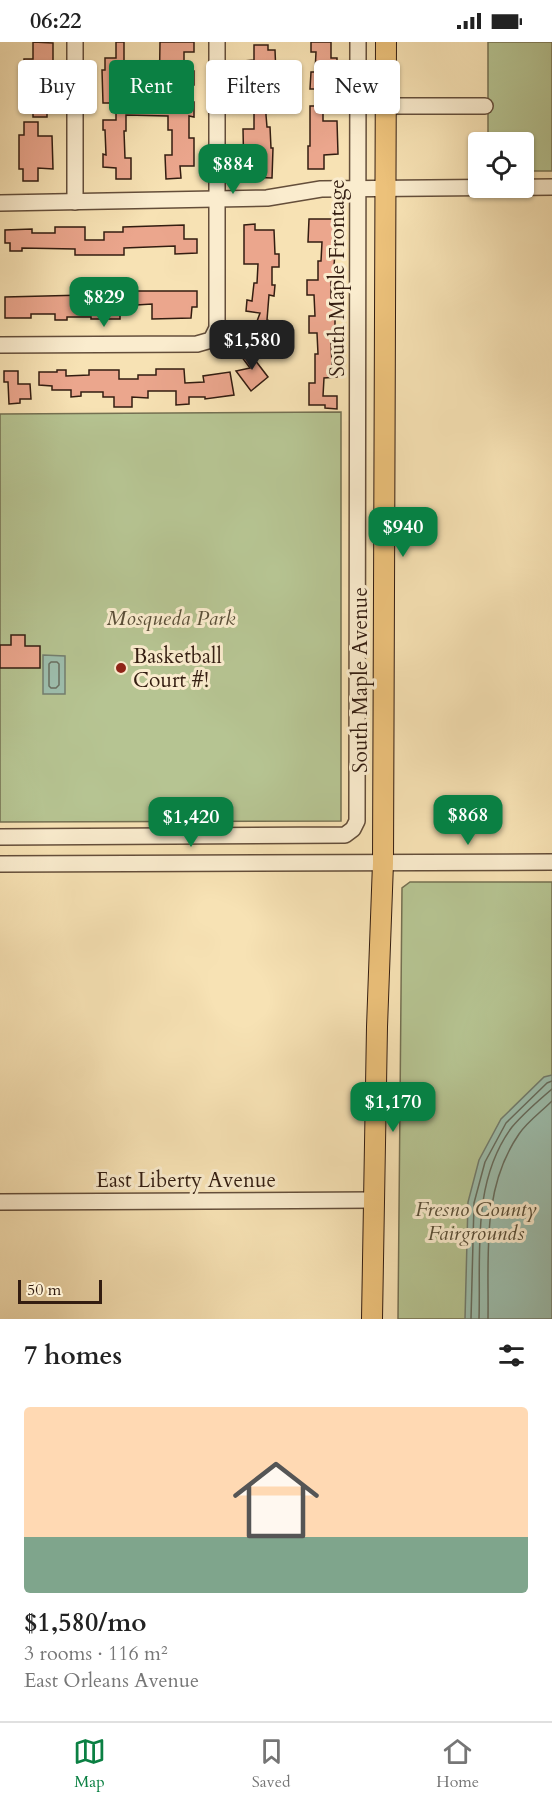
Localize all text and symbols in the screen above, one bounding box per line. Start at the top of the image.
text: 06:22 [30,6,81,36]
chip: Buy [18,60,97,114]
chip: Rent [109,60,194,114]
chip: Filters [206,60,302,114]
chip: New [314,60,400,114]
map controls [468,132,534,198]
button: locate [468,132,534,198]
pin: $884 [197,144,269,195]
text: $884 [213,150,253,177]
street label: South Maple Frontage [323,179,352,377]
pin: $829 [68,277,140,328]
text: $829 [84,283,124,310]
pin: $1,580 [203,320,301,371]
text: $1,580 [223,326,281,353]
pin: $940 [367,507,439,558]
text: $940 [383,513,423,540]
street label: South Maple Avenue [346,587,375,773]
park label: Mosqueda Park [107,604,236,633]
place label: Basketball Court #! [133,642,222,695]
marker: Basketball Court #! [114,661,128,675]
pin: $868 [432,795,504,846]
pin: $1,420 [142,797,240,848]
text: $868 [448,801,488,828]
text: $1,420 [162,803,220,830]
pin: $1,170 [344,1082,442,1133]
text: $1,170 [364,1088,422,1115]
street label: East Liberty Avenue [96,1166,276,1195]
park label: Fresno County Fairgrounds [415,1195,537,1248]
scale bar [18,1277,102,1304]
text: 50 m [27,1279,61,1301]
text: 7 homes [24,1338,122,1373]
icon: filters [495,1339,528,1372]
icon: home [222,1446,330,1554]
text: $1,580/mo [24,1605,147,1640]
text: 3 rooms · 116 m² [24,1640,168,1667]
text: East Orleans Avenue [24,1667,199,1694]
tab: Map [73,1735,106,1793]
tab: Saved [252,1735,290,1793]
tab: Home [436,1735,479,1793]

